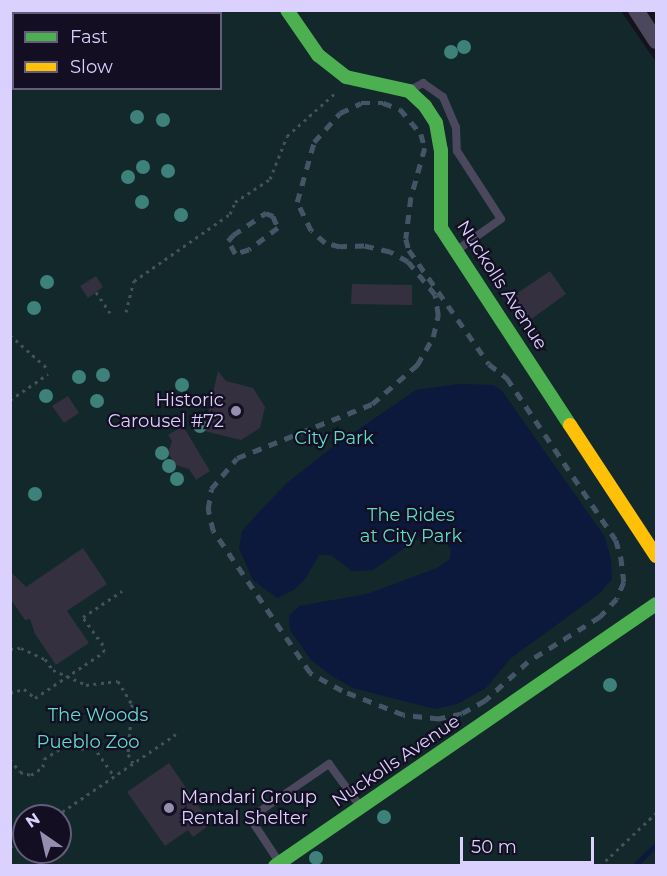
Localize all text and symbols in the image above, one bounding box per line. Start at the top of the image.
legend [12,12,222,90]
text: Fast [70,26,108,48]
text: Slow [70,56,113,78]
street label: Nuckolls Avenue [452,216,552,354]
place label: Historic Carousel #72 [108,390,224,432]
marker: Historic Carousel #72 [229,404,243,418]
park label: City Park [294,427,374,449]
park label: The Rides at City Park [360,505,462,548]
park label: The Woods [48,704,148,726]
street label: Nuckolls Avenue [328,710,464,812]
park label: Pueblo Zoo [37,731,139,753]
place label: Mandari Group Rental Shelter [181,787,317,830]
marker: Mandari Group Rental Shelter [162,801,176,815]
north arrow [12,804,72,864]
text: N [22,809,43,832]
scale bar [463,825,596,863]
text: 50 m [471,836,517,858]

